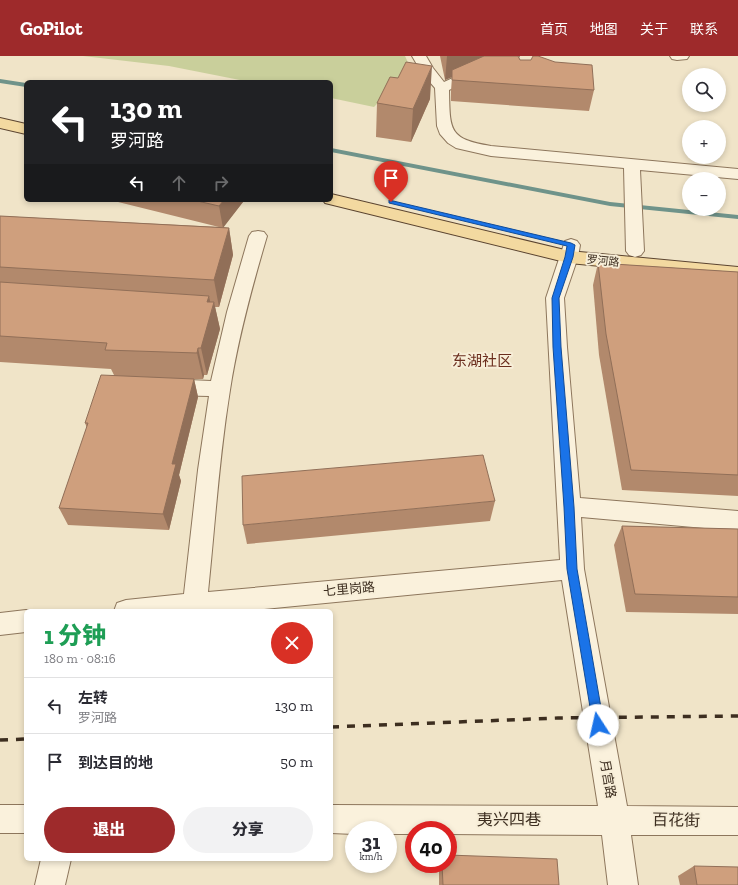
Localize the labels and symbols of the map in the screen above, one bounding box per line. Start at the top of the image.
pin [374,161,408,202]
street label: 罗河路 [586,253,620,269]
district label: 东湖社区 [452,352,512,370]
street label: 七里岗路 [322,579,376,599]
position arrow [577,704,619,746]
street label: 月宫路 [597,758,619,800]
street label: 夷兴四巷 [477,810,541,829]
street label: 百花街 [652,810,700,830]
speed limit sign: 40 [405,821,457,873]

